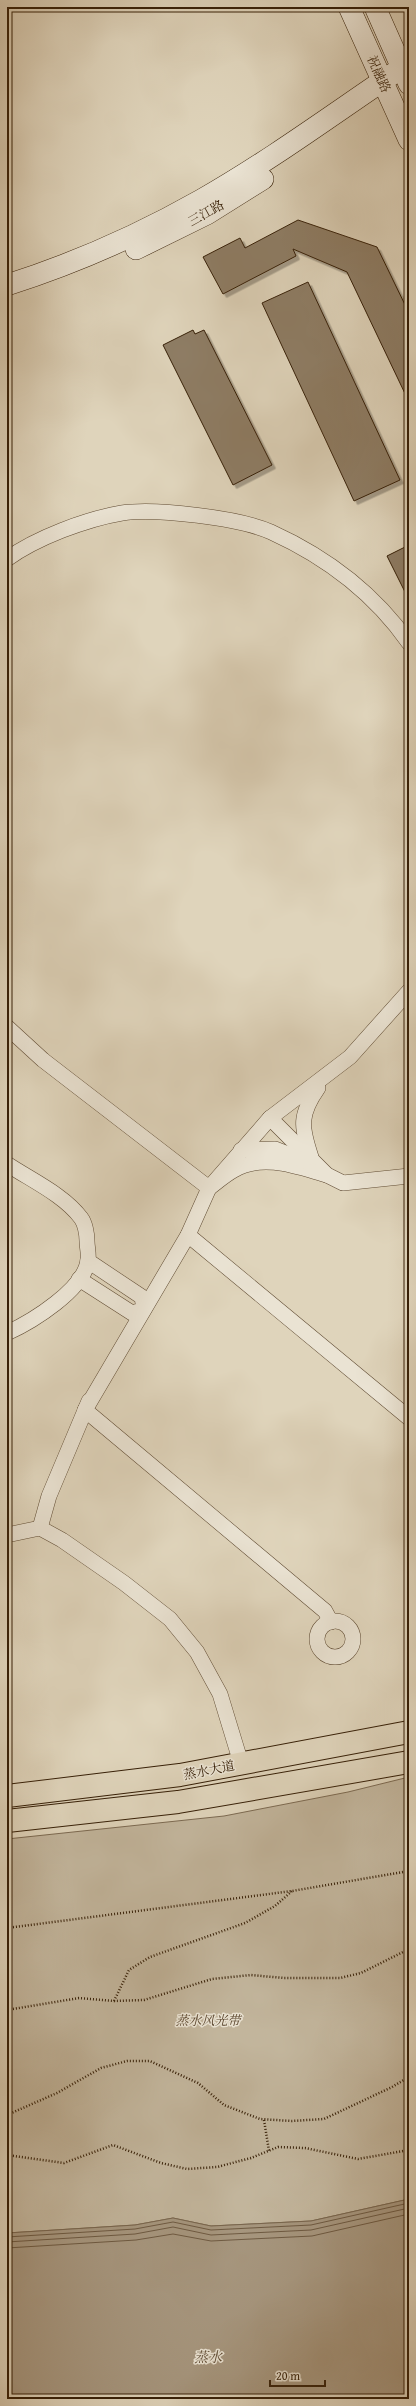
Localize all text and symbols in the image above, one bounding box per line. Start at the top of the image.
street label: 祝融路 [362,52,396,96]
street label: 三江路 [184,195,228,231]
street label: 蒸水大道 [182,1756,236,1784]
park label: 蒸水风光带 [175,2011,242,2030]
water label: 蒸水 [194,2347,224,2367]
scale bar [270,2362,325,2388]
text: 20 m [276,2367,300,2384]

